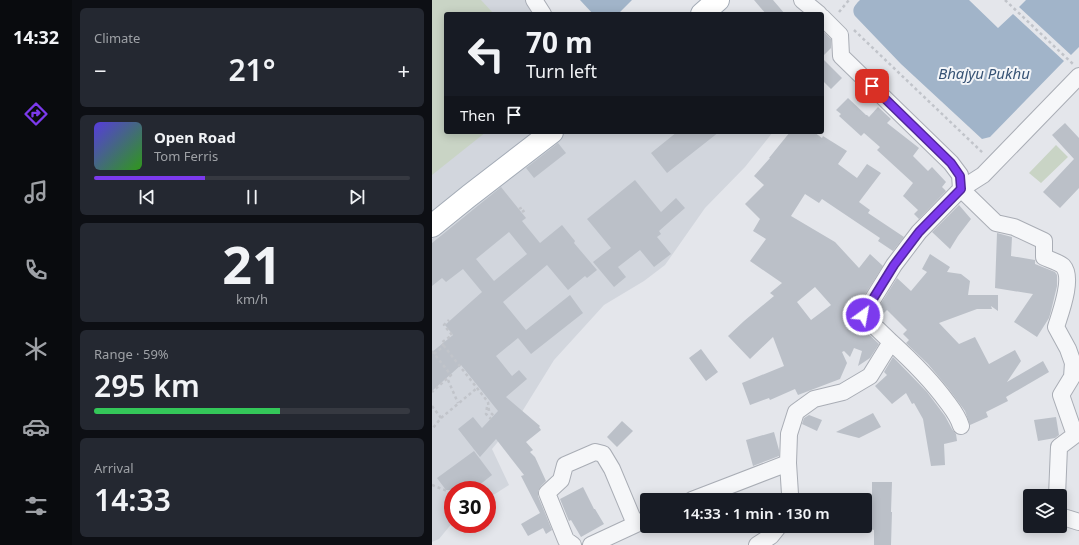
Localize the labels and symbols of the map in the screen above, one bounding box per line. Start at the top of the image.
water label: Bhajyu Pukhu [938,63,1030,83]
pin [855,69,889,103]
position arrow [842,294,884,336]
speed limit sign: 30 [444,481,496,533]

